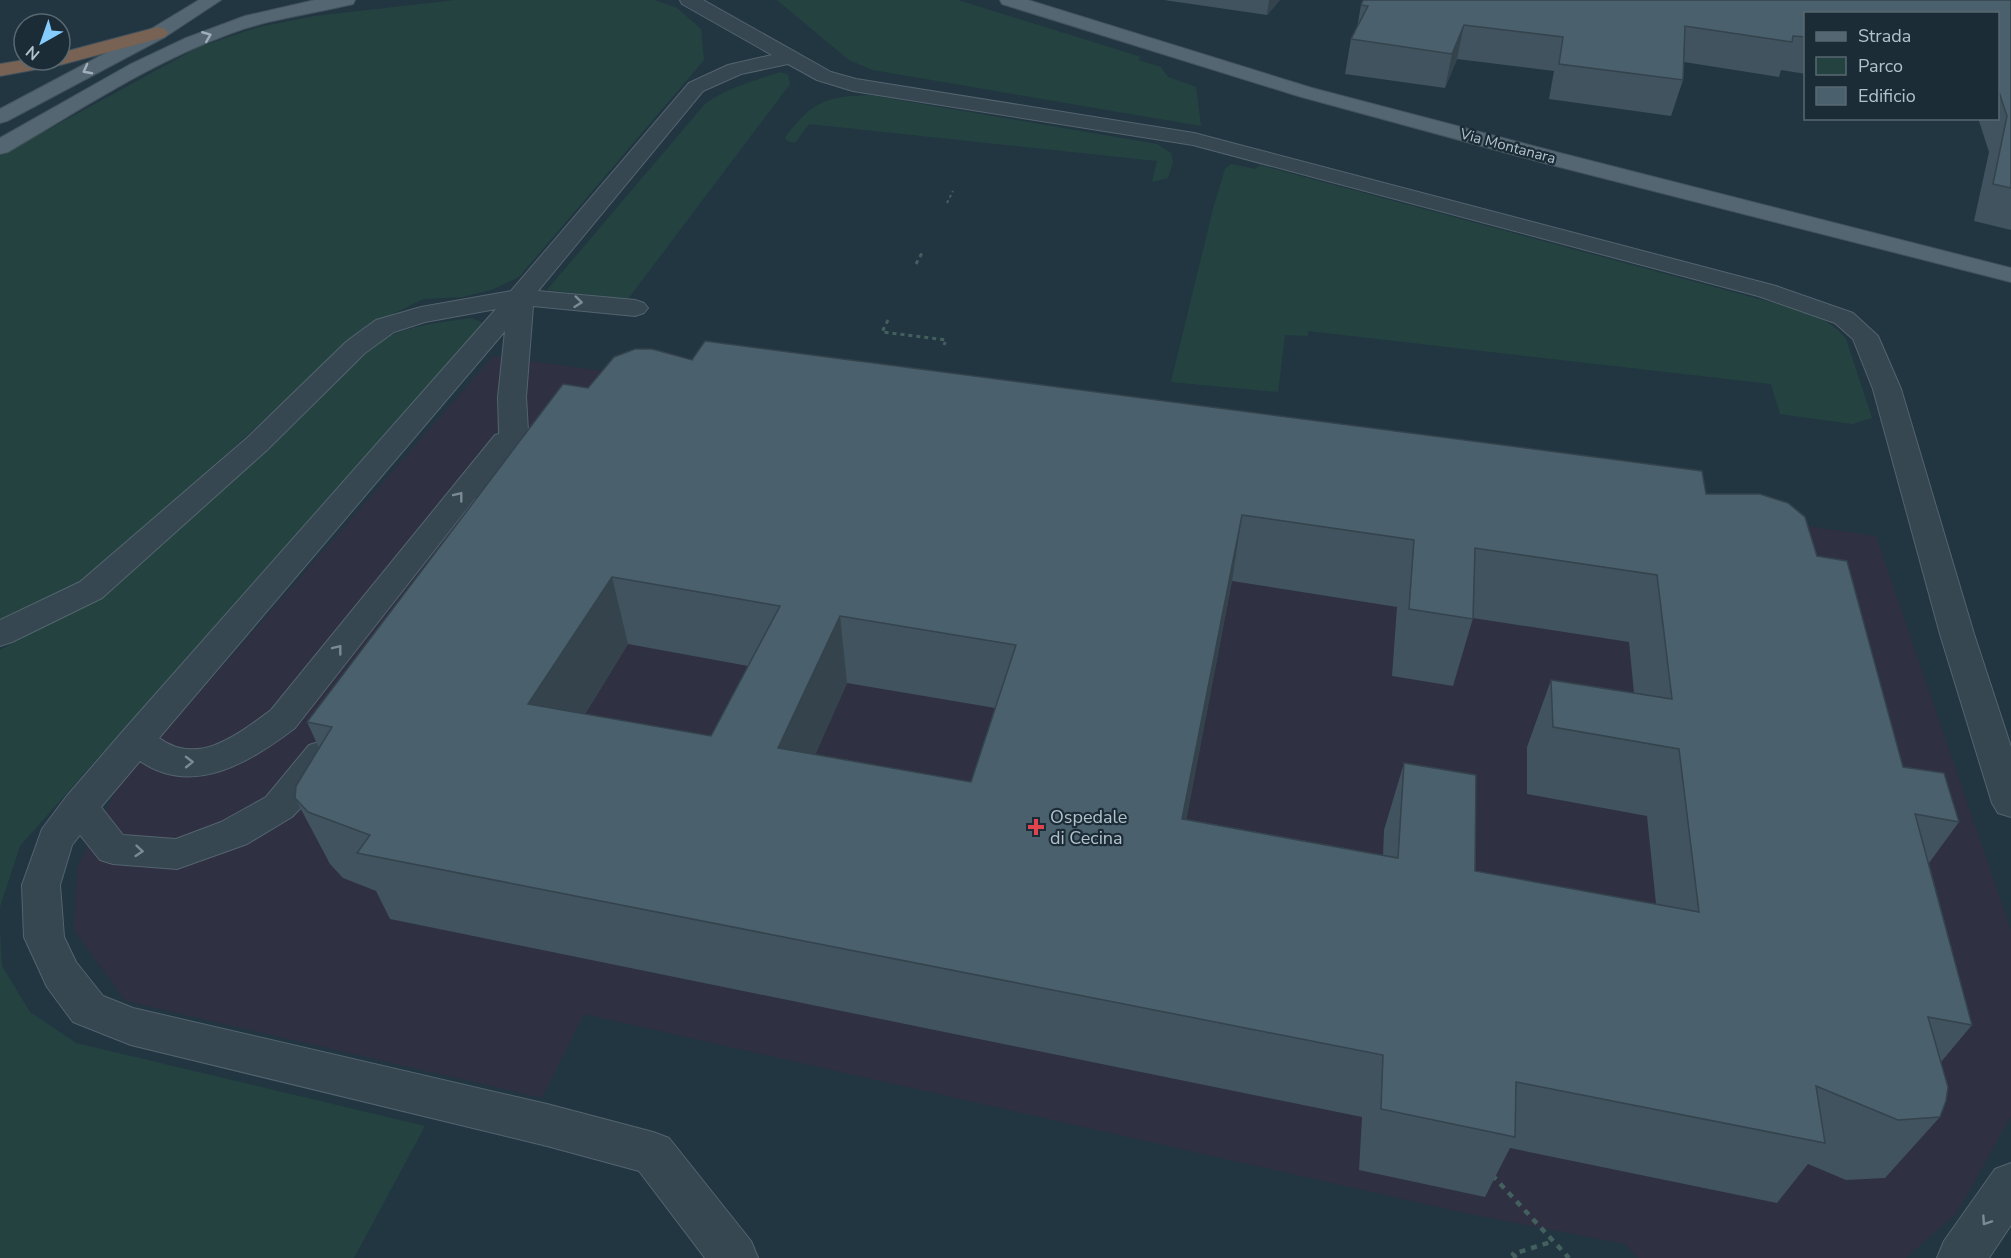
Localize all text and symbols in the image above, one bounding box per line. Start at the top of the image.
north arrow [12,12,72,72]
legend [1804,12,1999,120]
text: Strada [1858,24,1911,48]
one-way arrow [201,31,212,43]
text: N [21,40,45,65]
text: Parco [1858,54,1903,78]
one-way arrow [83,63,94,74]
text: Edificio [1858,84,1916,108]
street label: Via Montanara [1457,123,1558,168]
one-way arrow [574,295,583,308]
one-way arrow [451,492,462,503]
one-way arrow [330,645,341,656]
one-way arrow [184,756,193,768]
place label: Ospedale di Cecina [1050,805,1127,850]
marker: Ospedale di Cecina [1027,818,1045,836]
one-way arrow [134,844,143,857]
one-way arrow [1982,1215,1993,1226]

